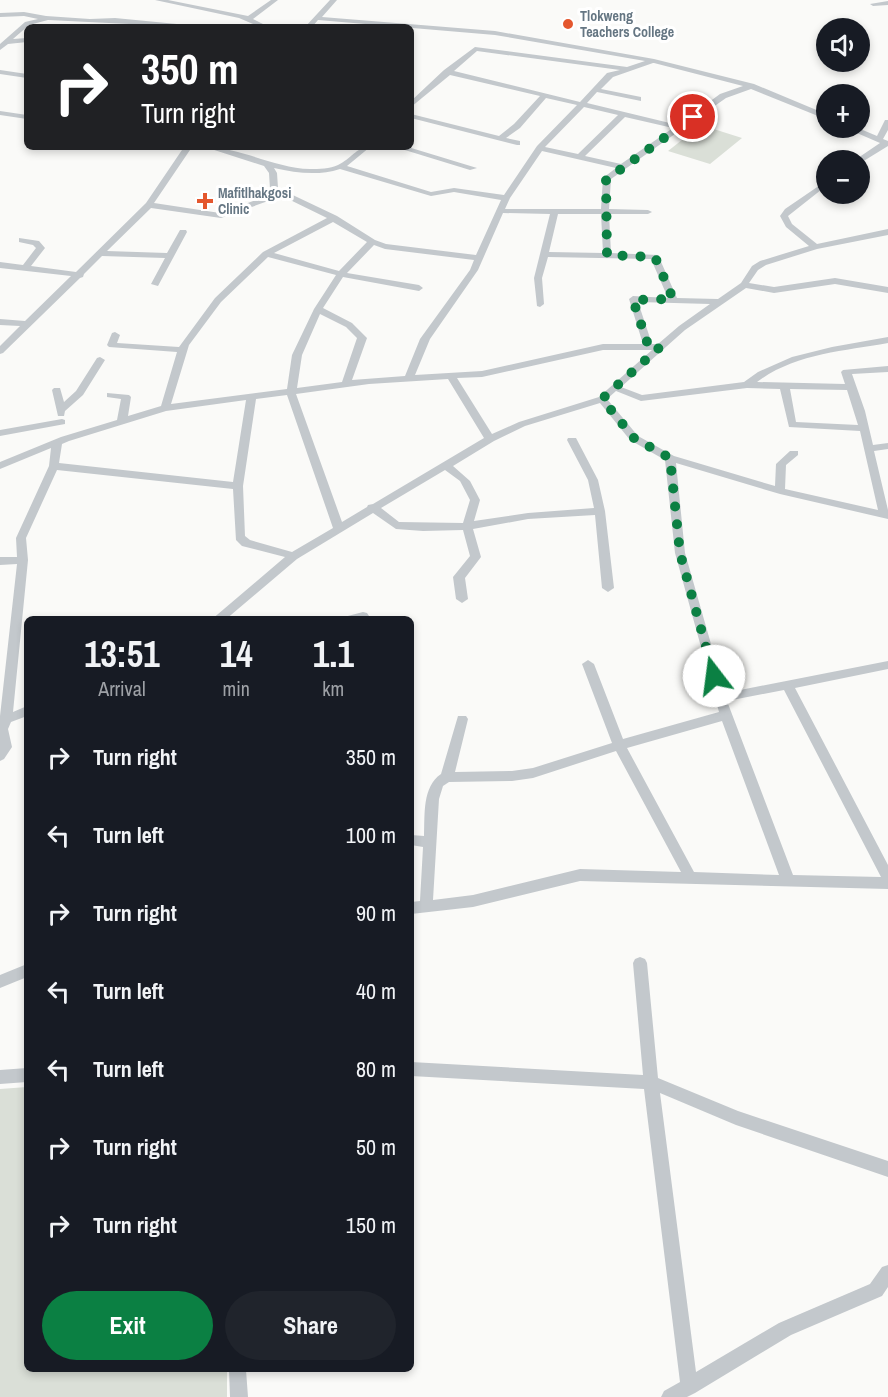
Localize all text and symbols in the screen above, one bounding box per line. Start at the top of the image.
place label: Tlokweng Teachers College [580,7,674,41]
marker: Tlokweng Teachers College [561,17,575,31]
map controls [816,18,870,204]
button: sound [816,18,870,72]
text: 350 m [141,41,239,97]
icon: right [42,48,120,126]
button: + [816,84,870,138]
pin [667,91,718,142]
text: Turn right [141,95,235,131]
icon: arrive [676,100,709,133]
button: − [816,150,870,204]
place label: Mafitlhakgosi Clinic [218,184,291,218]
marker: Mafitlhakgosi Clinic [196,192,214,210]
text: 13:51 [84,630,160,678]
text: 14 [220,630,253,678]
text: 1.1 [313,630,354,678]
position arrow [682,644,746,708]
text: Arrival [98,675,146,702]
text: min [223,675,250,702]
text: km [322,675,344,702]
icon: right [42,741,75,774]
text: Turn right [93,742,177,772]
text: 350 m [346,742,396,772]
icon: left [42,819,75,852]
text: Turn left [93,820,164,850]
text: 100 m [346,820,396,850]
icon: right [42,897,75,930]
text: Turn right [93,898,177,928]
text: 90 m [356,898,396,928]
icon: left [42,975,75,1008]
text: Turn left [93,976,164,1006]
text: 40 m [356,976,396,1006]
icon: left [42,1053,75,1086]
text: Turn left [93,1054,164,1084]
text: 80 m [356,1054,396,1084]
icon: right [42,1131,75,1164]
text: Turn right [93,1132,177,1162]
text: 50 m [356,1132,396,1162]
icon: right [42,1209,75,1242]
text: Turn right [93,1210,177,1240]
text: 150 m [346,1210,396,1240]
button: Exit [42,1291,213,1360]
button: Share [225,1291,396,1360]

